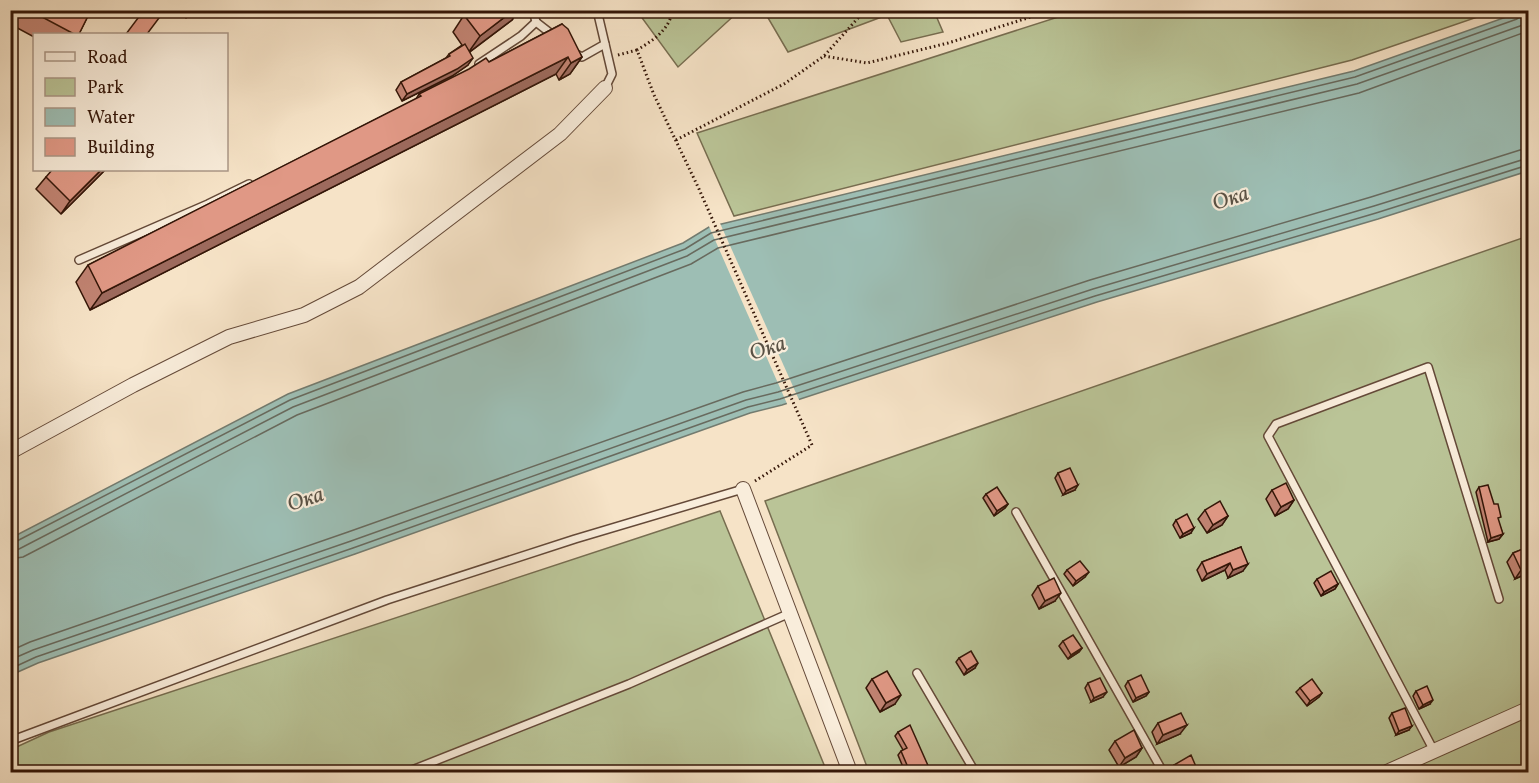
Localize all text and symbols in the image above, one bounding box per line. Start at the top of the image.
legend [33,33,228,171]
text: Road [87,46,128,71]
text: Park [87,76,124,101]
text: Water [87,106,135,131]
text: Building [87,136,155,161]
water label: Ока [1208,179,1253,220]
water label: Ока [745,329,790,370]
water label: Ока [283,480,328,521]

